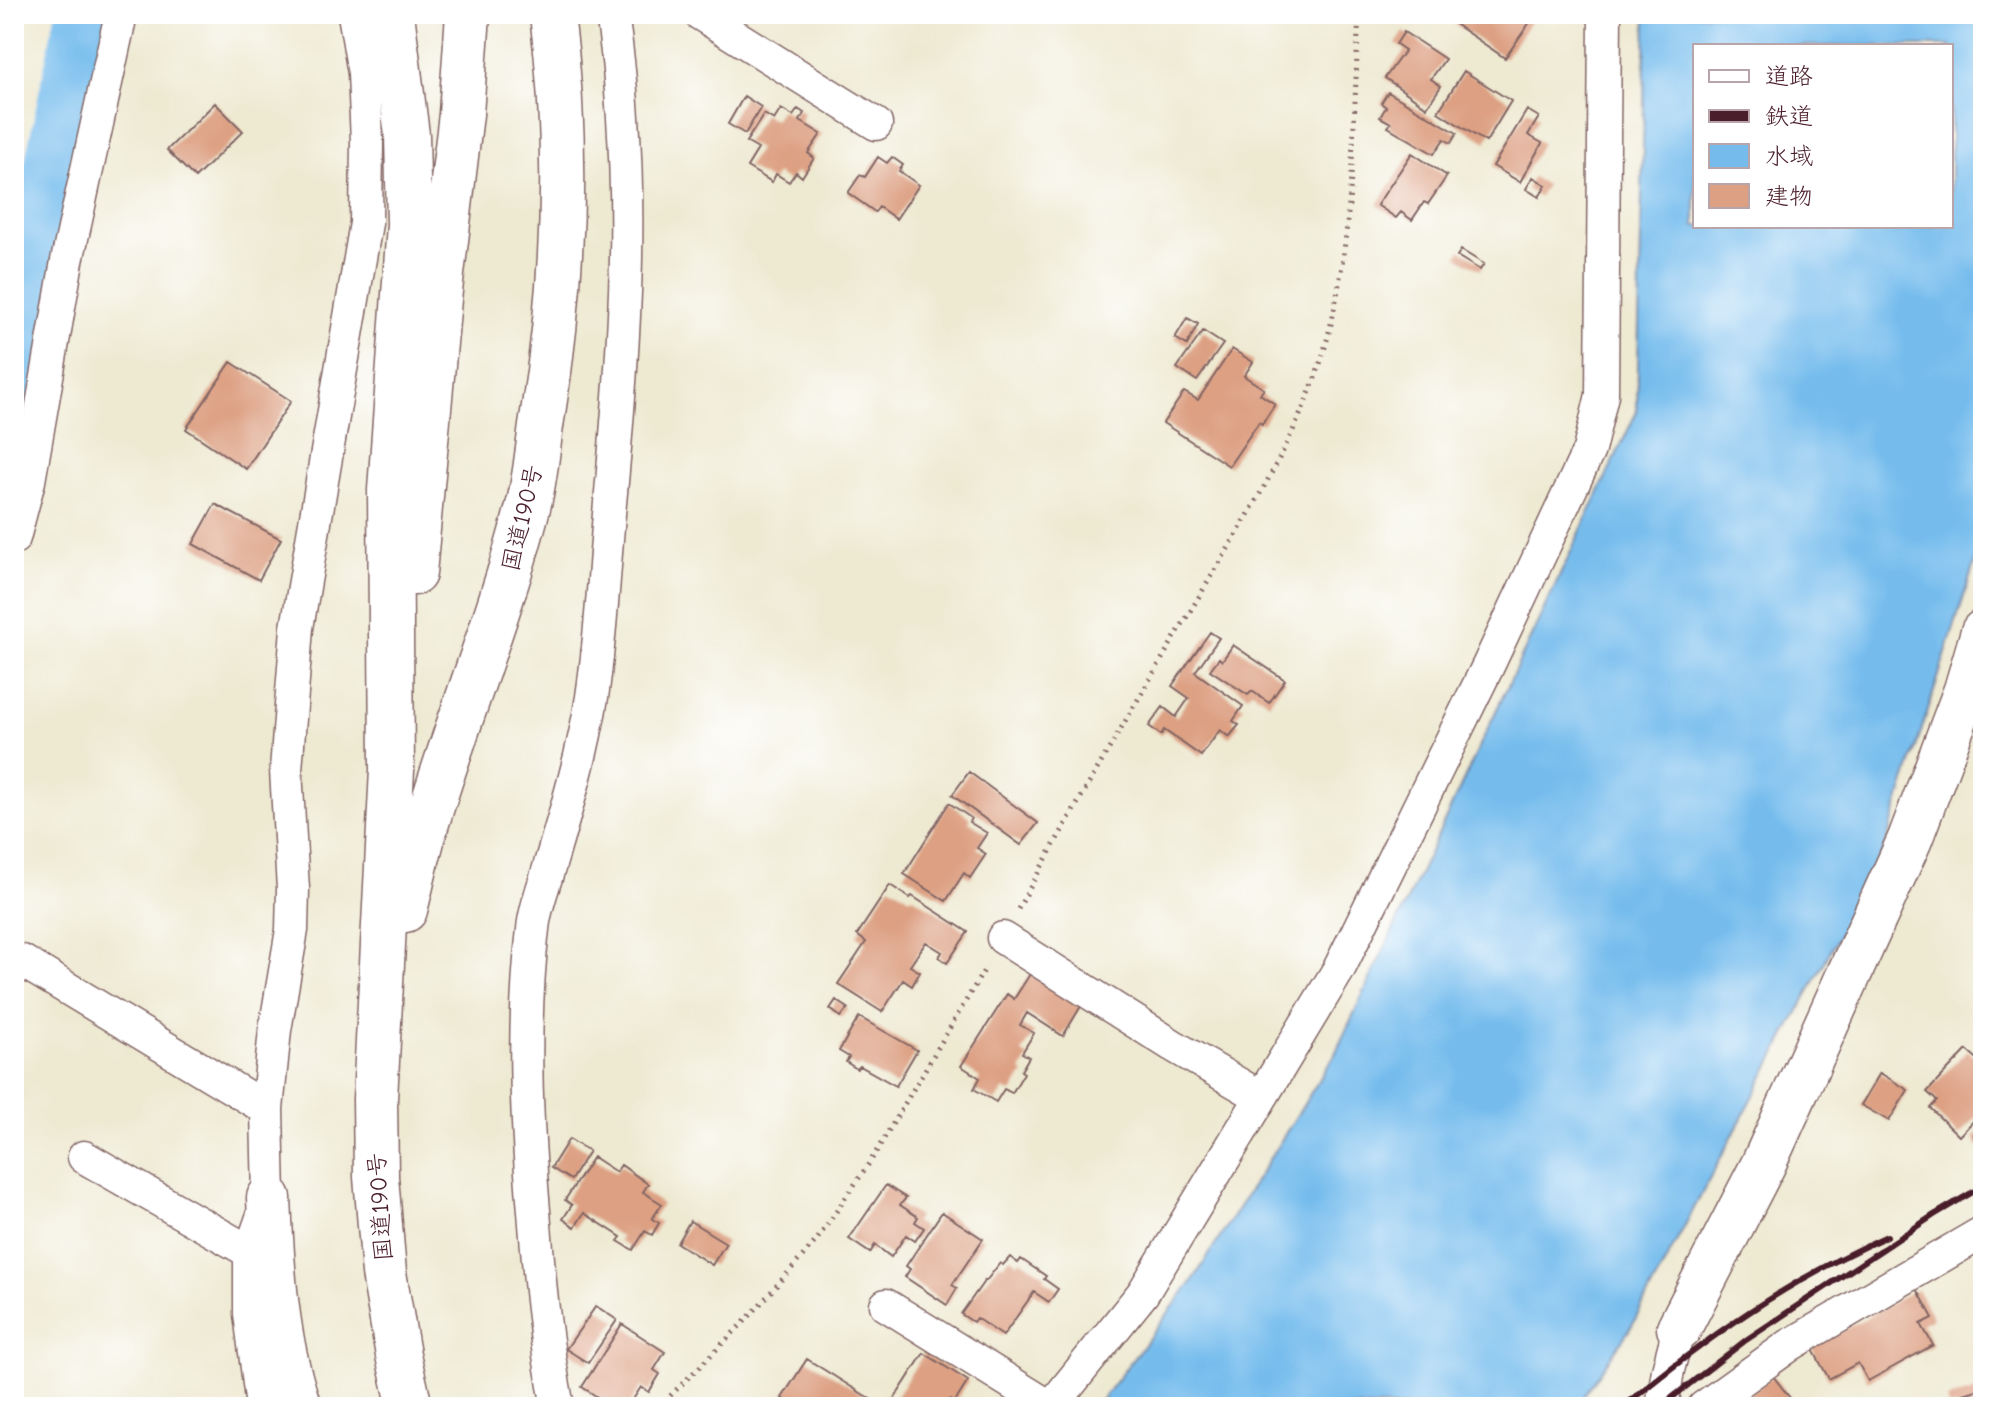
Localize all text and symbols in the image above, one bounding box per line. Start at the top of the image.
legend [1693,44,1953,228]
text: 道路 [1765,62,1813,90]
text: 鉄道 [1765,102,1813,130]
text: 水域 [1765,142,1813,170]
text: 建物 [1765,182,1813,210]
street label: 国道190号 [496,462,548,574]
street label: 国道190号 [362,1152,398,1262]

